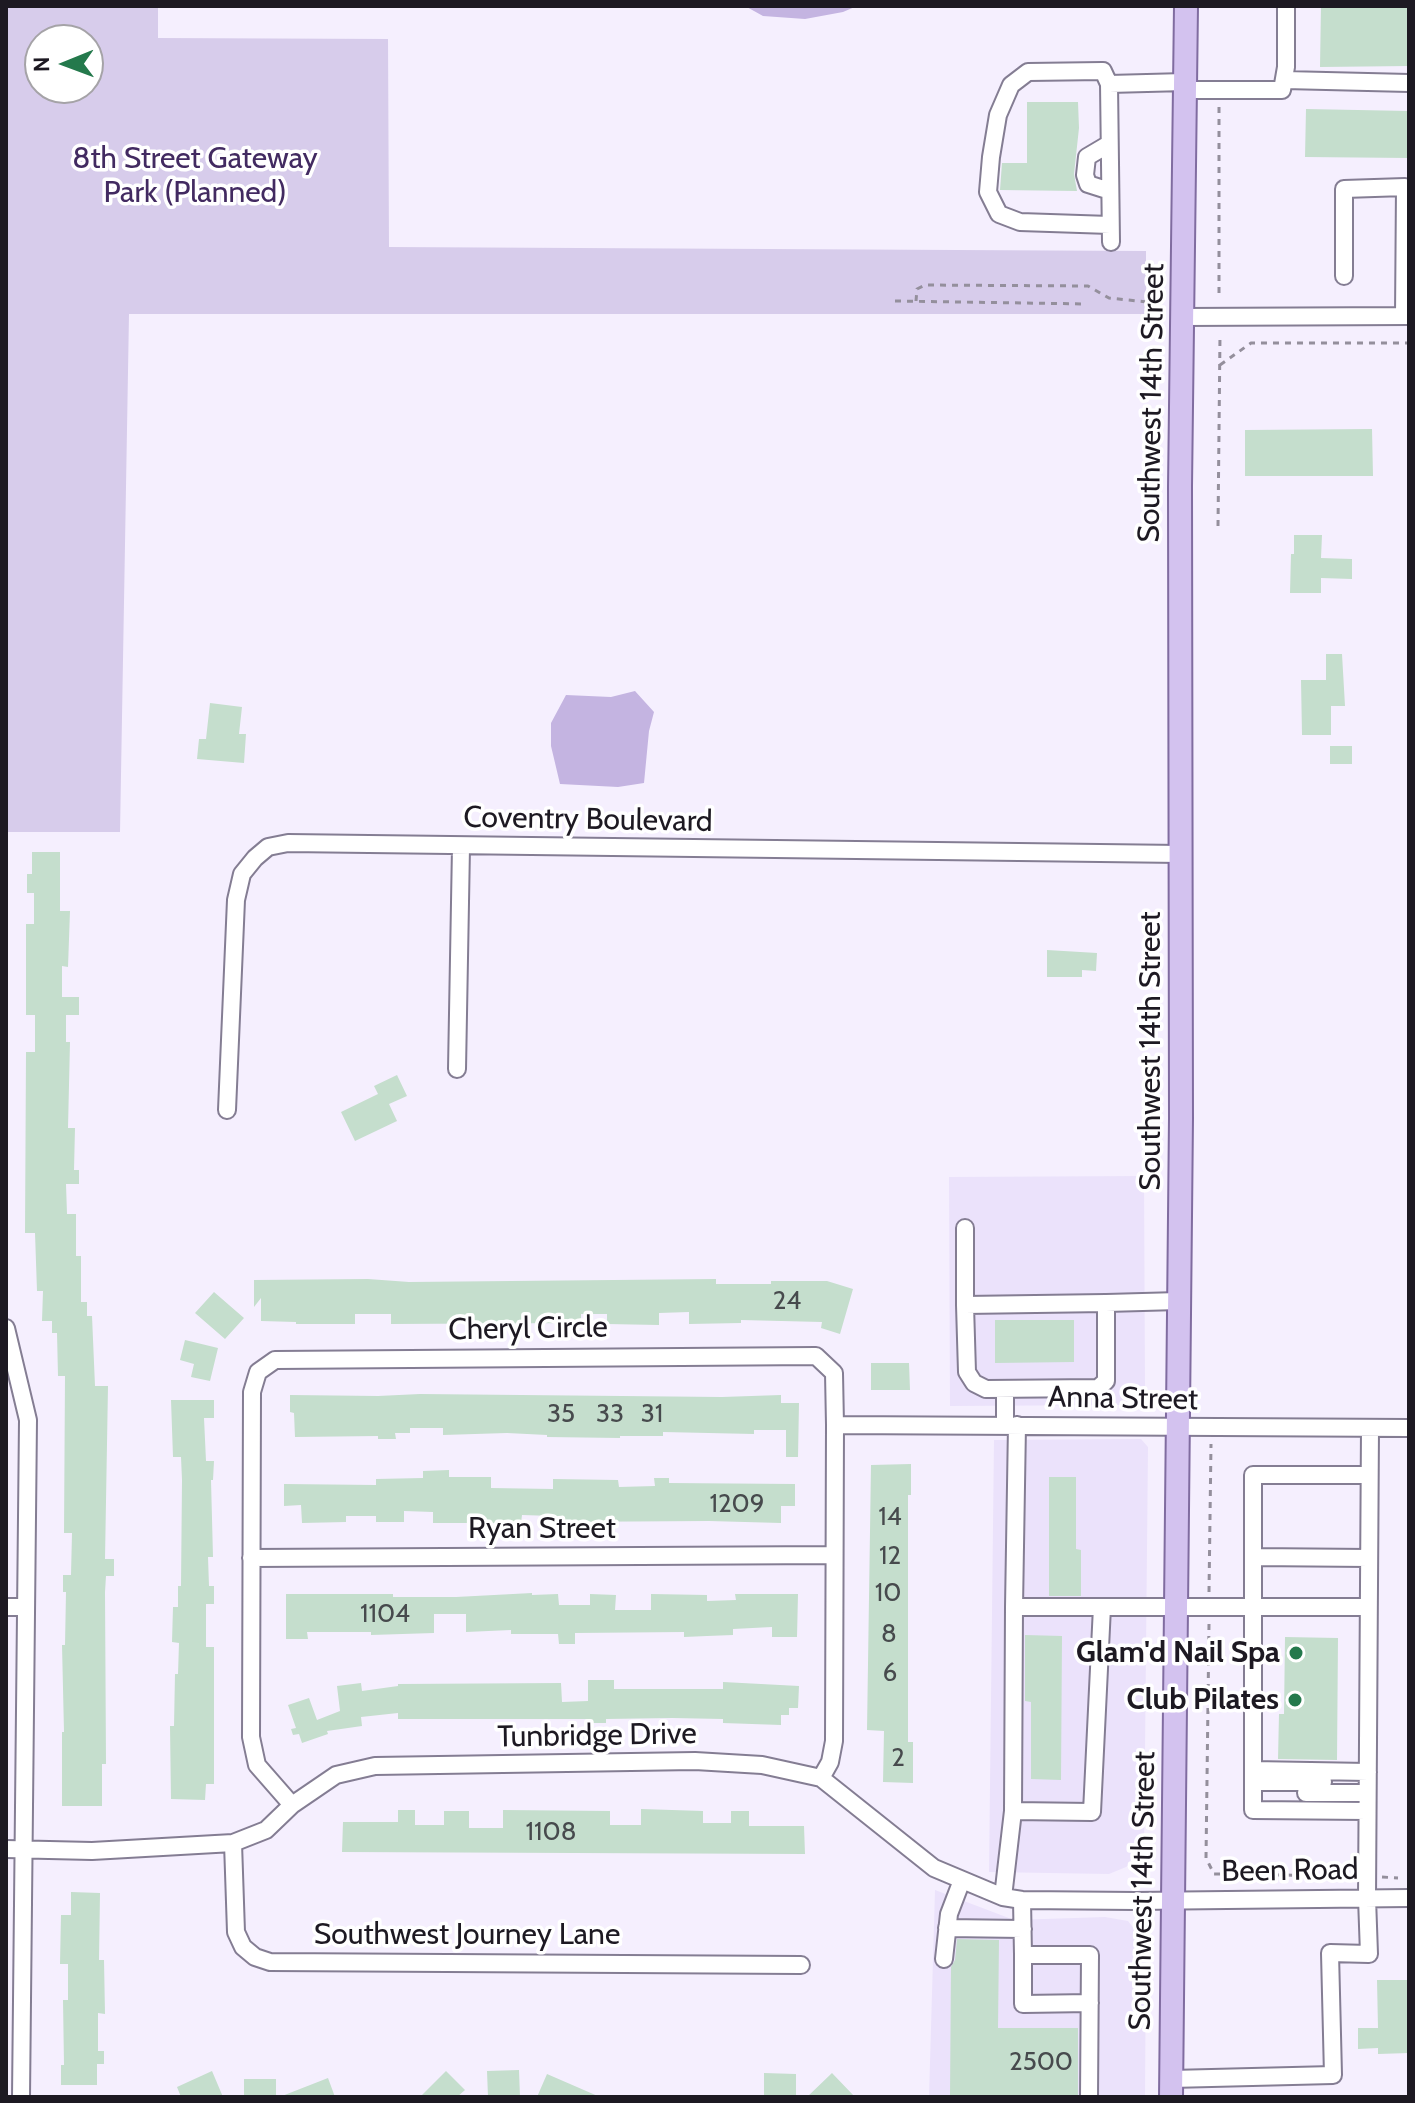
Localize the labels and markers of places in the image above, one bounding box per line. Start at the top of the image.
place label: Glam'd Nail Spa [1076,1635,1280,1671]
marker: Glam'd Nail Spa [1287,1644,1305,1662]
place label: Club Pilates [1127,1682,1279,1718]
marker: Club Pilates [1286,1691,1304,1709]

